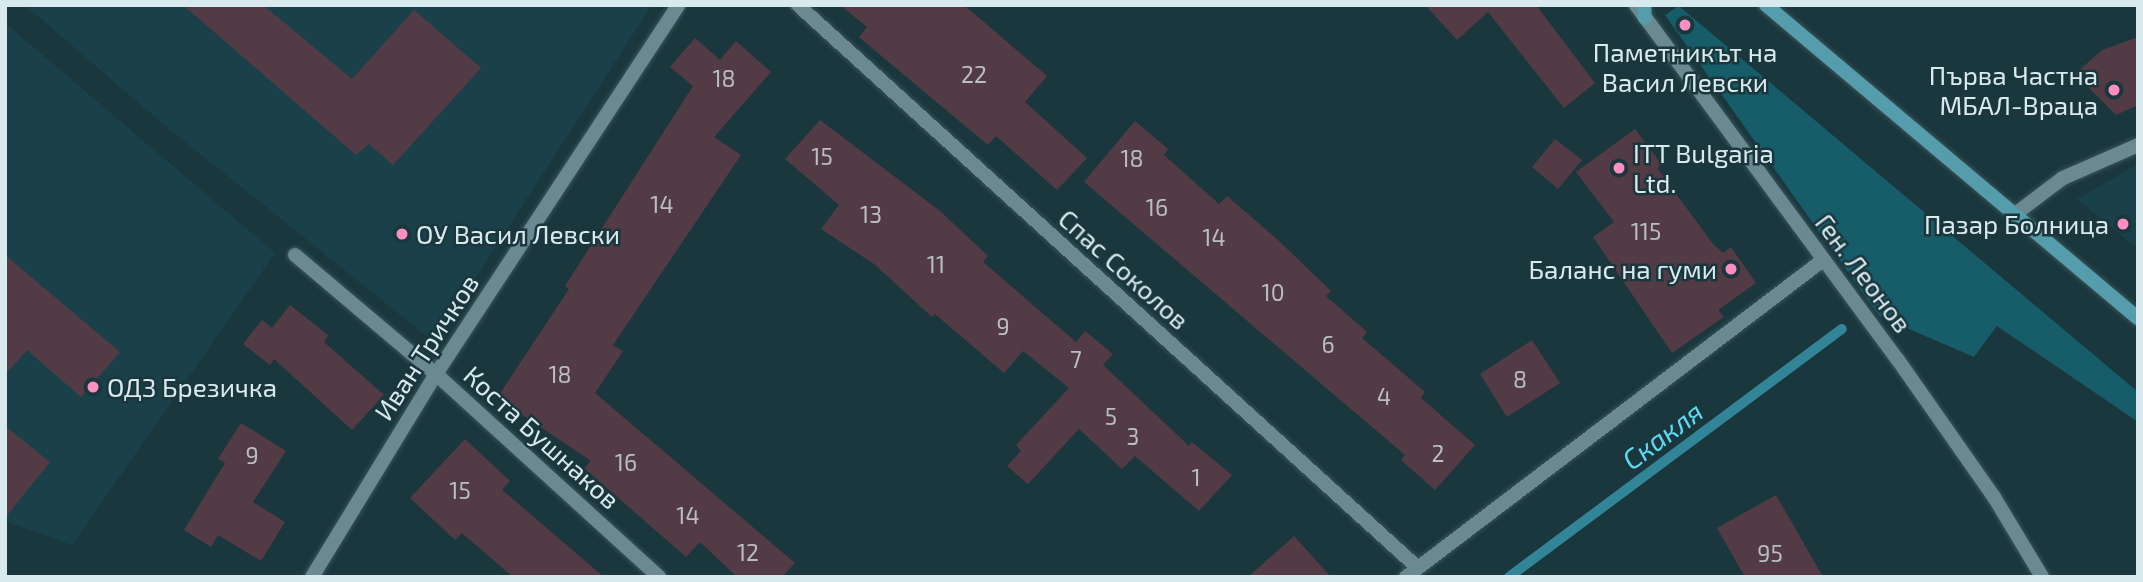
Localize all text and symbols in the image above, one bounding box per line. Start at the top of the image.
marker: Паметникът на Васил Левски [1677,17,1693,33]
place label: Паметникът на Васил Левски [1593,36,1777,98]
place label: Първа Частна МБАЛ-Враца [1929,59,2098,120]
house number: 22 [961,60,987,88]
house number: 18 [712,64,736,92]
marker: Първа Частна МБАЛ-Враца [2104,80,2124,100]
place label: ITT Bulgaria Ltd. [1633,137,1774,198]
house number: 15 [811,142,833,170]
house number: 18 [1120,144,1144,172]
marker: ITT Bulgaria Ltd. [1611,160,1627,176]
house number: 14 [650,190,674,218]
house number: 16 [1146,193,1168,221]
house number: 13 [860,200,882,228]
street label: Спас Соколов [1052,202,1196,336]
street label: Ген. Леонов [1809,208,1919,338]
place label: Пазар Болница [1924,208,2109,240]
marker: Пазар Болница [2115,216,2131,232]
house number: 115 [1631,217,1661,245]
place label: ОУ Васил Левски [416,218,620,250]
house number: 14 [1202,223,1226,251]
marker: ОУ Васил Левски [394,226,410,242]
house number: 11 [927,250,945,278]
place label: Баланс на гуми [1529,253,1717,285]
marker: Баланс на гуми [1723,261,1739,277]
street label: Иван Тричков [367,268,485,426]
house number: 10 [1261,278,1285,306]
house number: 9 [996,312,1010,340]
house number: 6 [1321,330,1335,358]
house number: 7 [1070,345,1082,373]
street label: Коста Бушнаков [458,359,626,515]
house number: 18 [548,360,572,388]
house number: 8 [1513,365,1527,393]
place label: ОДЗ Брезичка [107,371,277,403]
marker: ОДЗ Брезичка [85,379,101,395]
house number: 4 [1377,382,1391,410]
water label: Скакля [1615,394,1709,476]
house number: 5 [1105,402,1117,430]
house number: 3 [1127,422,1139,450]
house number: 2 [1432,439,1444,467]
house number: 9 [245,441,259,469]
house number: 16 [615,448,637,476]
house number: 1 [1191,463,1201,491]
house number: 15 [449,476,471,504]
house number: 14 [676,501,700,529]
house number: 12 [737,538,759,566]
house number: 95 [1757,539,1783,567]

